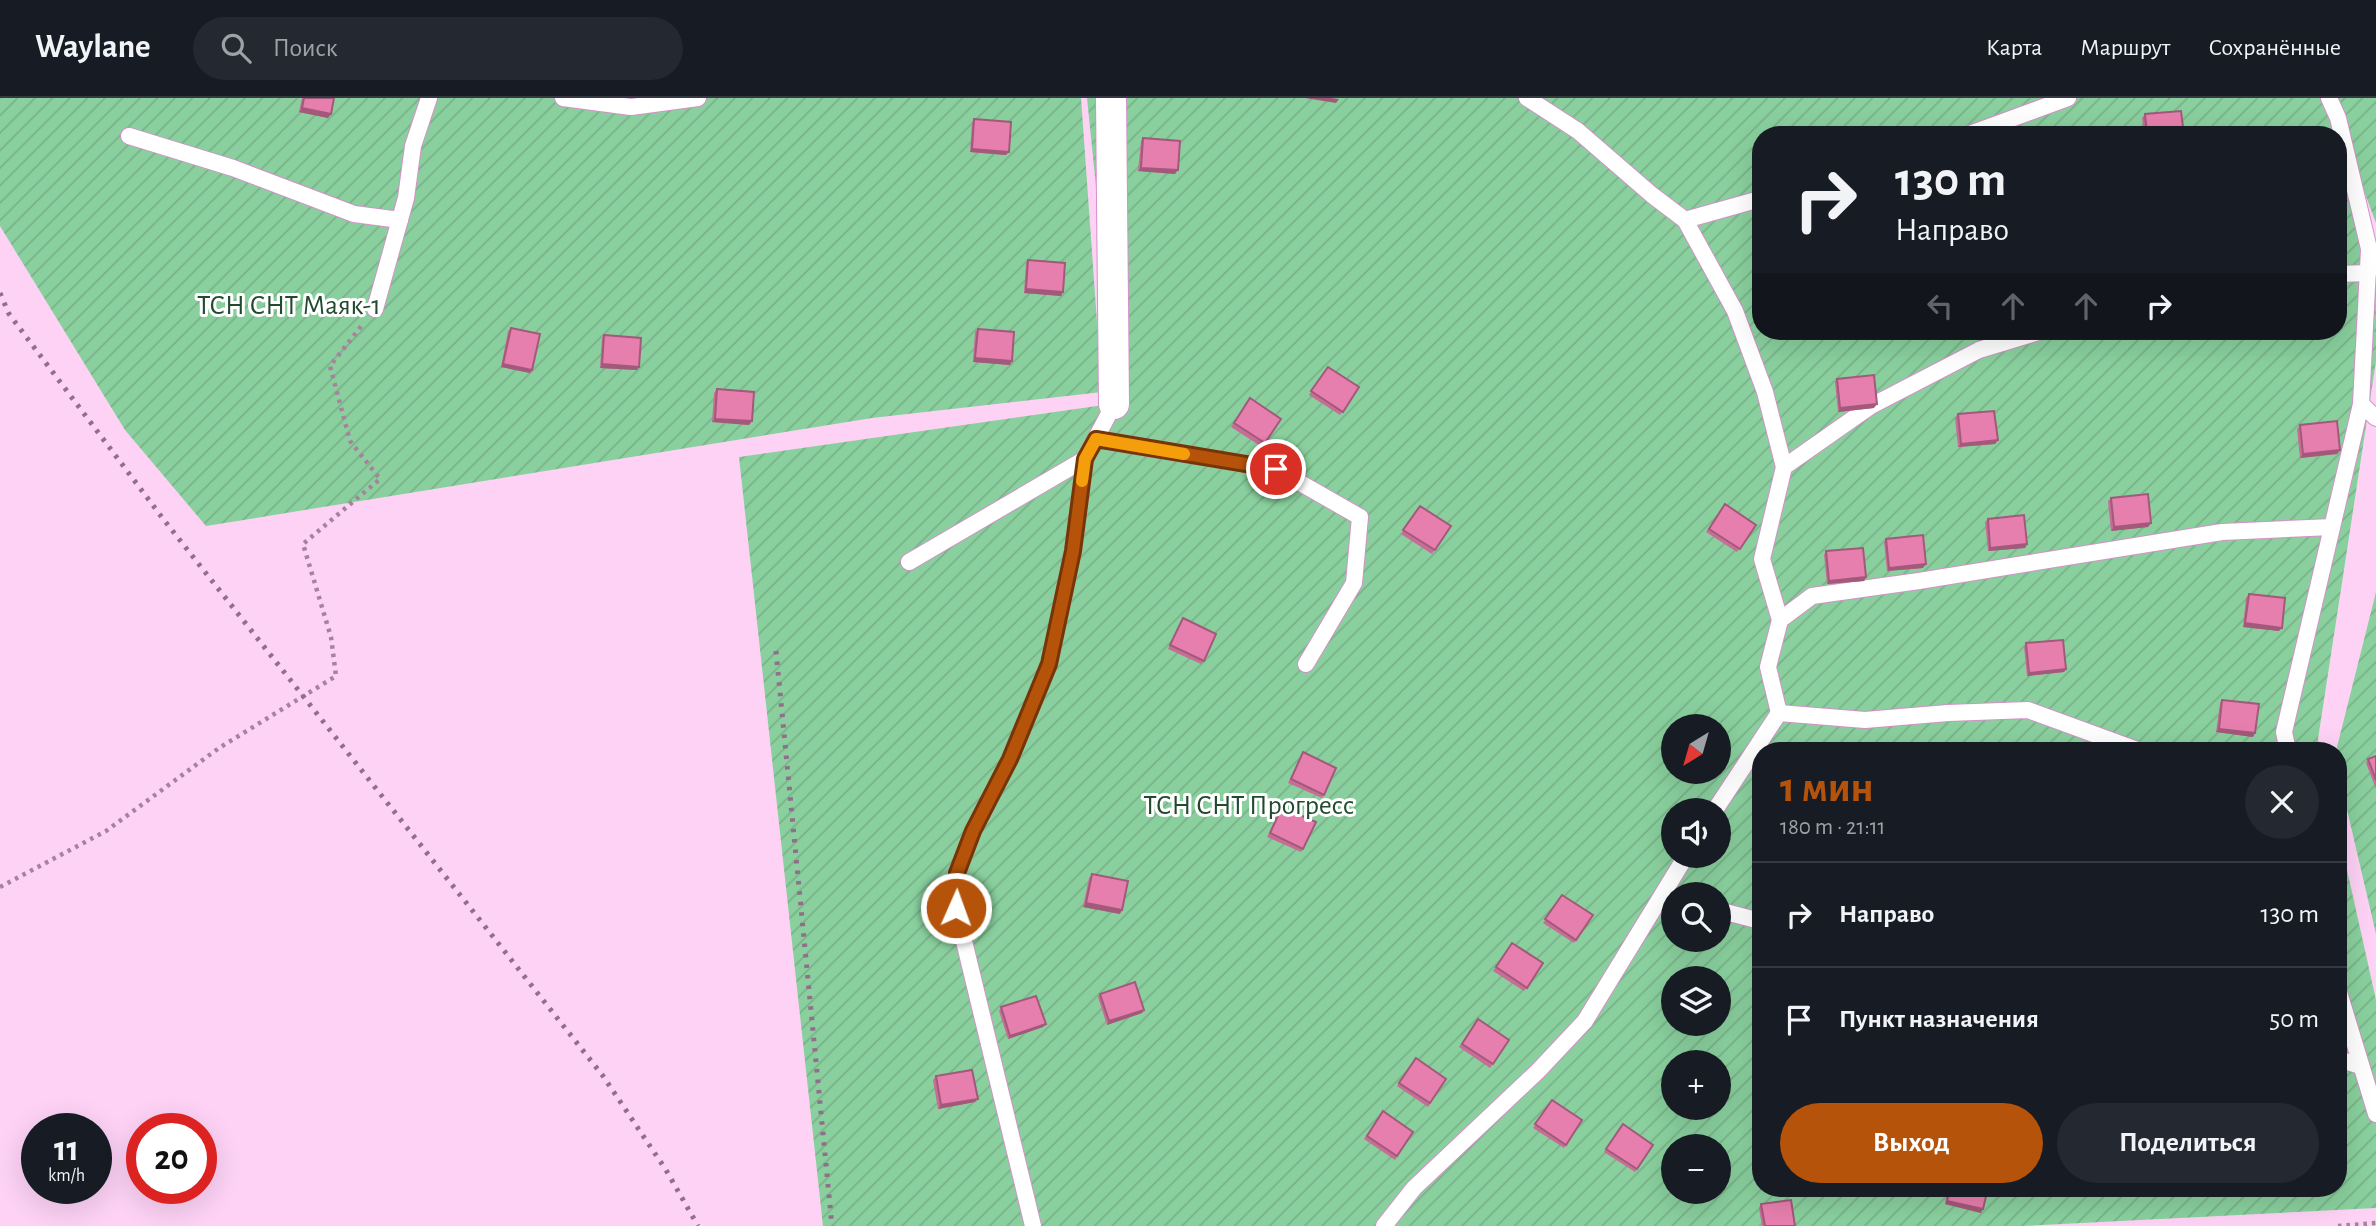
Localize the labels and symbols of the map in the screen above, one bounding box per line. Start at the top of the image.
park label: ТСН СНТ Маяк-1 [197,292,381,320]
pin [1246,439,1306,499]
north arrow [1661,714,1731,784]
park label: ТСН СНТ Прогресс [1144,792,1354,820]
position arrow [919,871,993,945]
speed limit sign: 20 [126,1113,217,1204]

